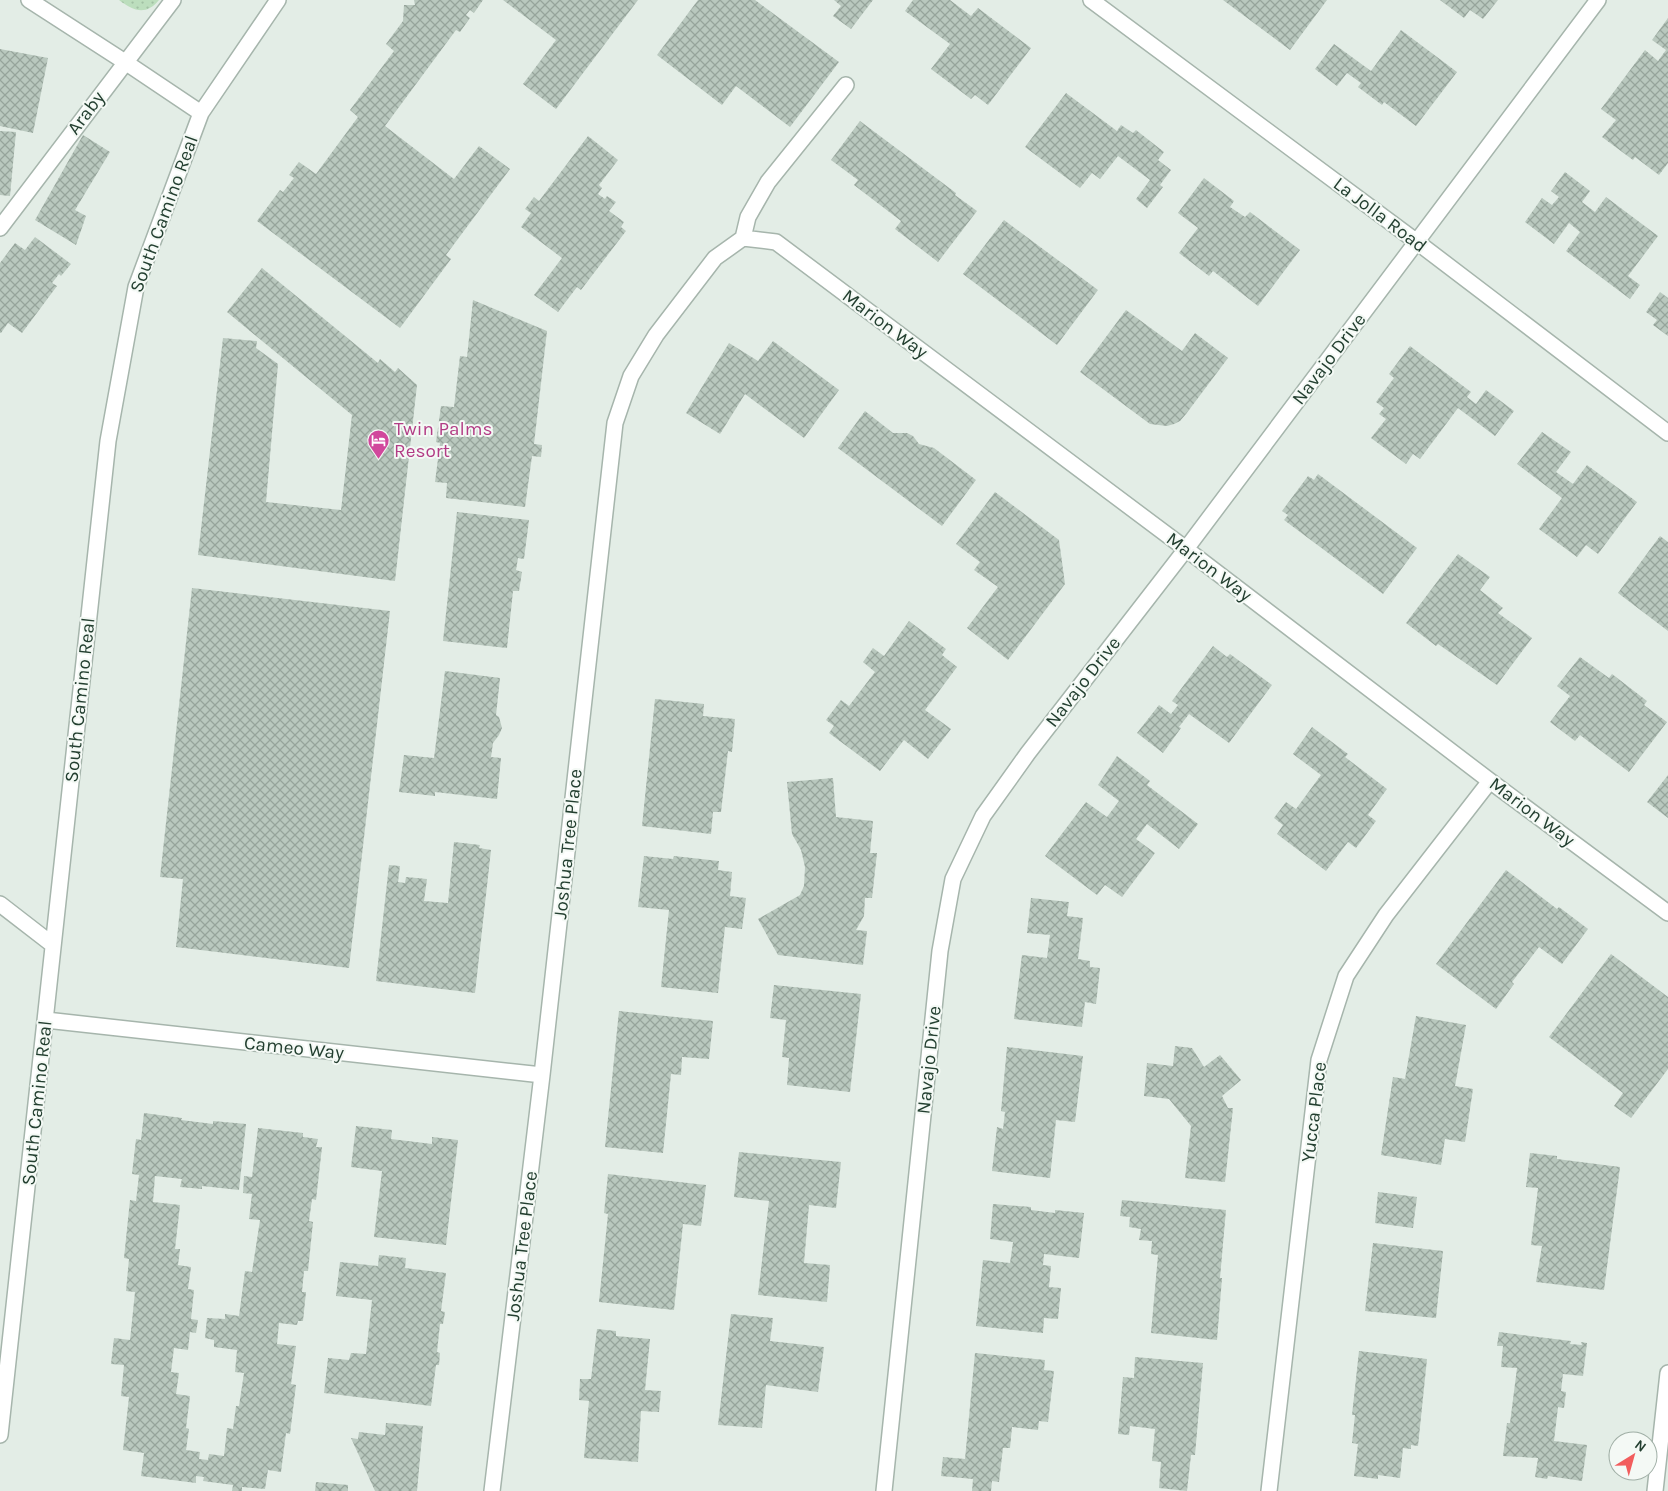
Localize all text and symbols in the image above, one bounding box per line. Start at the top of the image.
street label: Araby [63,87,109,139]
street label: South Camino Real [125,132,203,296]
street label: La Jolla Road [1329,173,1431,257]
street label: Marion Way [838,285,932,363]
street label: Navajo Drive [1288,309,1370,409]
place label: Twin Palms Resort [394,418,493,462]
hotel icon: Twin Palms Resort [366,428,390,459]
street label: Marion Way [1162,528,1256,606]
street label: South Camino Real [60,617,100,783]
street label: Navajo Drive [1041,632,1125,732]
street label: Joshua Tree Place [549,768,587,920]
street label: Marion Way [1485,773,1579,851]
street label: Navajo Drive [912,1005,946,1115]
street label: South Camino Real [17,1020,57,1186]
street label: Cameo Way [243,1032,345,1064]
street label: Yucca Place [1297,1060,1331,1164]
street label: Joshua Tree Place [502,1170,542,1322]
north arrow [1608,1431,1658,1481]
text: N [1631,1436,1650,1456]

